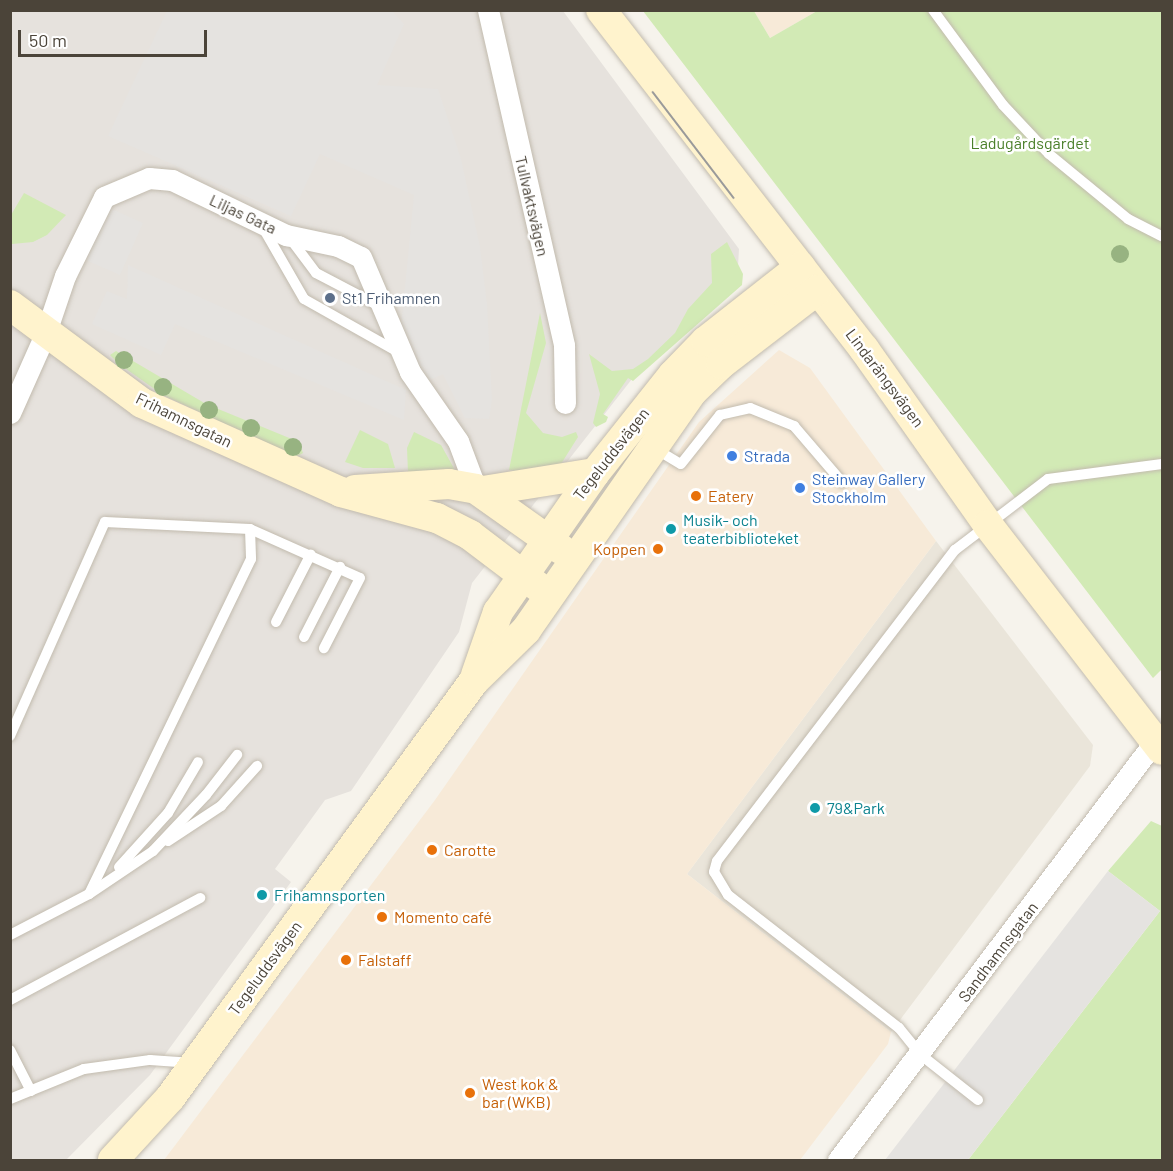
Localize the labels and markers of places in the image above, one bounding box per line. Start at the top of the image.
place label: St1 Frihamnen [342,288,440,308]
marker: St1 Frihamnen [323,291,337,305]
place label: Strada [744,446,790,466]
marker: Strada [725,449,739,463]
place label: Steinway Gallery Stockholm [812,469,925,507]
marker: Steinway Gallery Stockholm [793,481,807,495]
place label: Eatery [708,486,754,506]
marker: Eatery [689,489,703,503]
place label: Musik- och teaterbiblioteket [683,510,799,548]
marker: Musik- och teaterbiblioteket [664,522,678,536]
place label: Koppen [593,539,646,559]
marker: Koppen [651,542,665,556]
place label: 79&Park [827,798,885,818]
marker: 79&Park [808,801,822,815]
place label: Carotte [444,840,496,860]
marker: Carotte [425,843,439,857]
place label: Frihamnsporten [274,885,385,905]
marker: Frihamnsporten [255,888,269,902]
place label: Momento café [394,907,492,927]
marker: Momento café [375,910,389,924]
place label: Falstaff [358,950,411,970]
marker: Falstaff [339,953,353,967]
place label: West kok & bar (WKB) [482,1074,559,1112]
marker: West kok & bar (WKB) [463,1086,477,1100]

